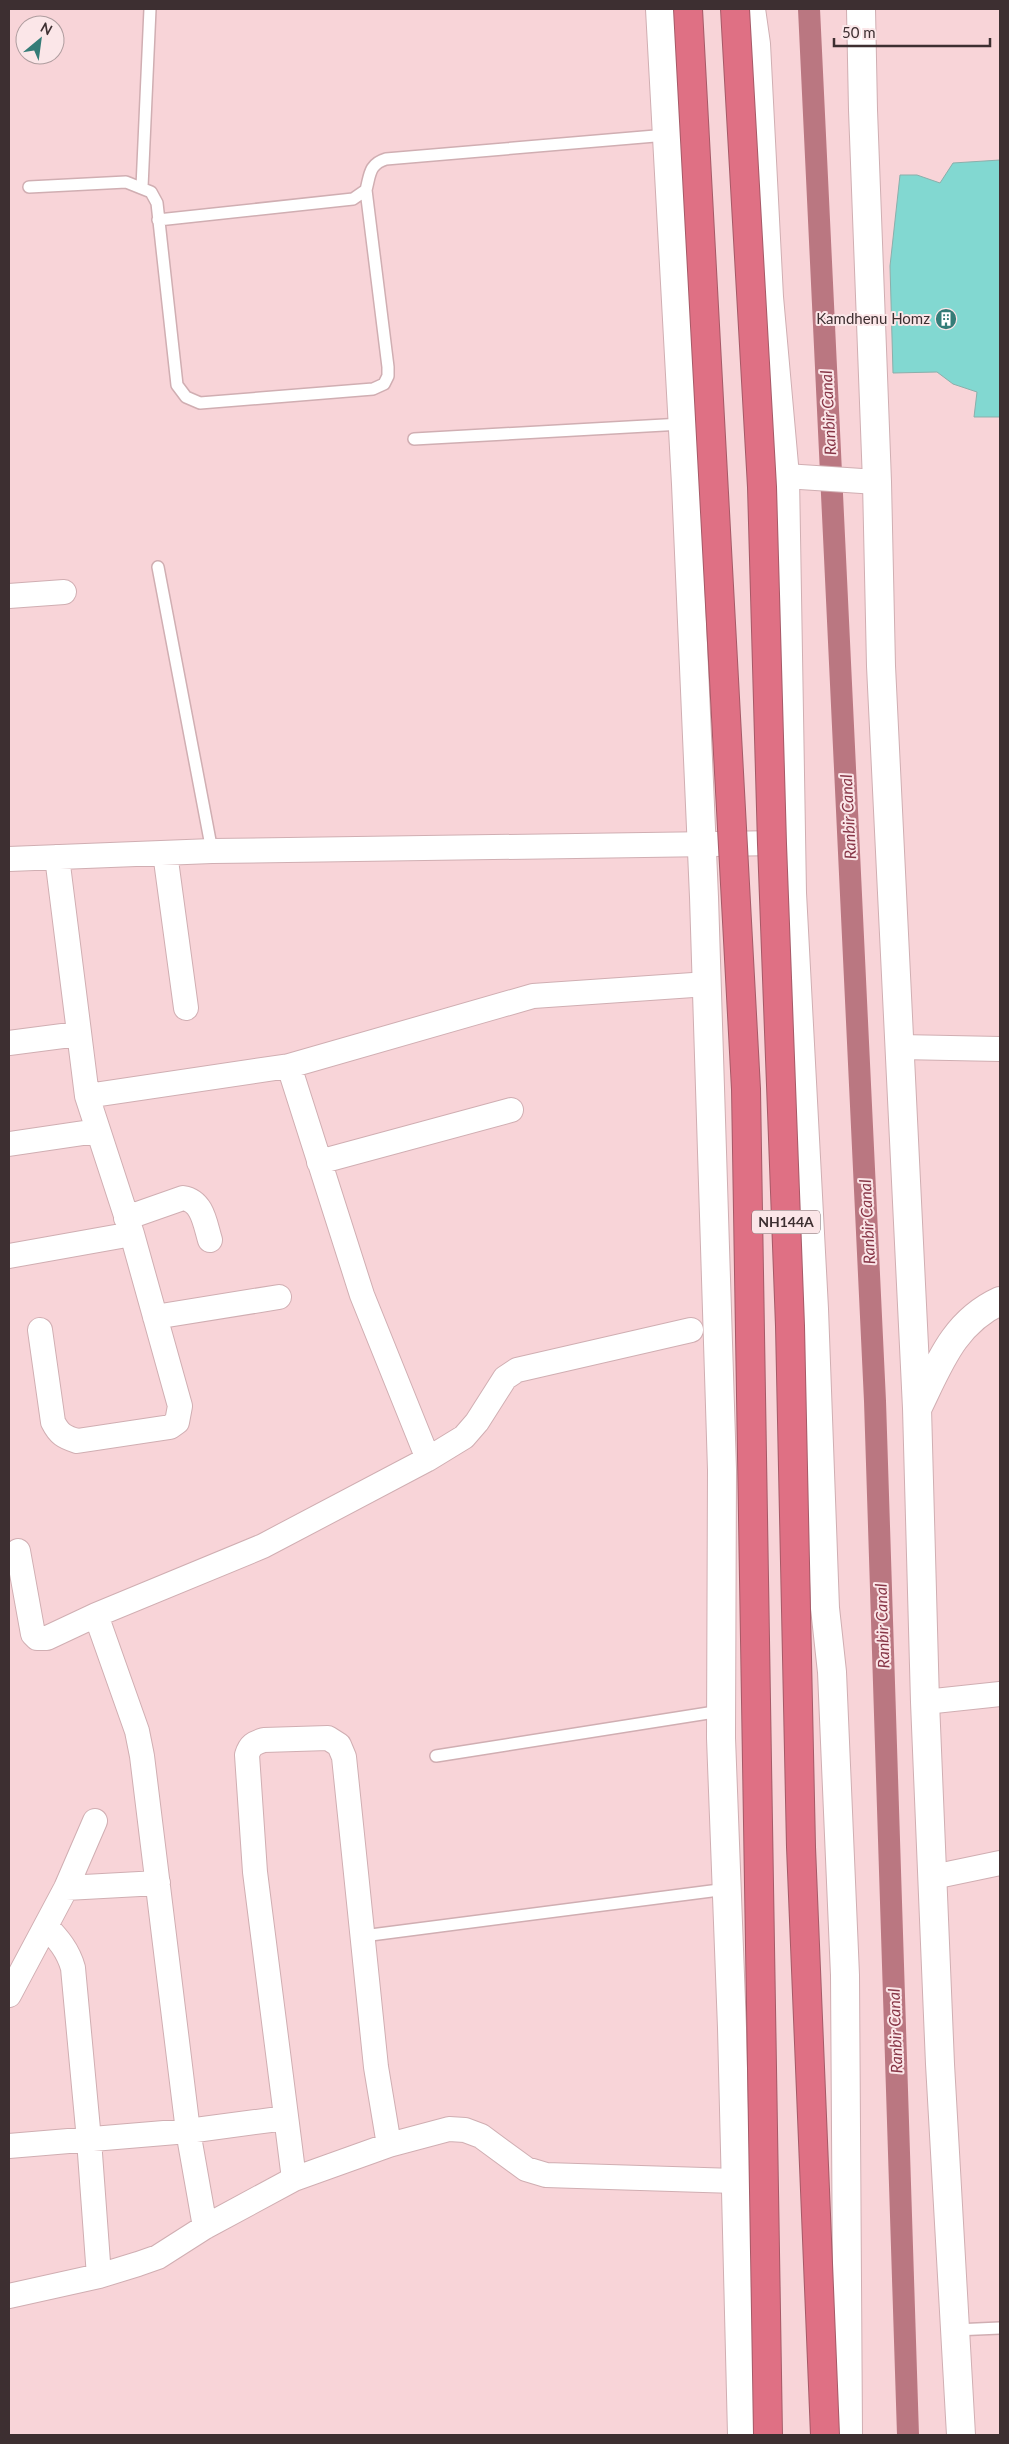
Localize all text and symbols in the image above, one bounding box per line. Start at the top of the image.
north arrow [15,15,65,65]
scale bar [834,15,990,47]
text: N [38,18,55,38]
text: 50 m [842,23,876,41]
building icon: Kamdhenu Homz [934,307,958,331]
place label: Kamdhenu Homz [816,309,930,327]
water label: Ranbir Canal [816,370,839,456]
water label: Ranbir Canal [836,774,859,860]
water label: Ranbir Canal [855,1179,878,1265]
road number: NH144A [752,1210,820,1234]
water label: Ranbir Canal [871,1583,892,1669]
water label: Ranbir Canal [884,1988,905,2074]

